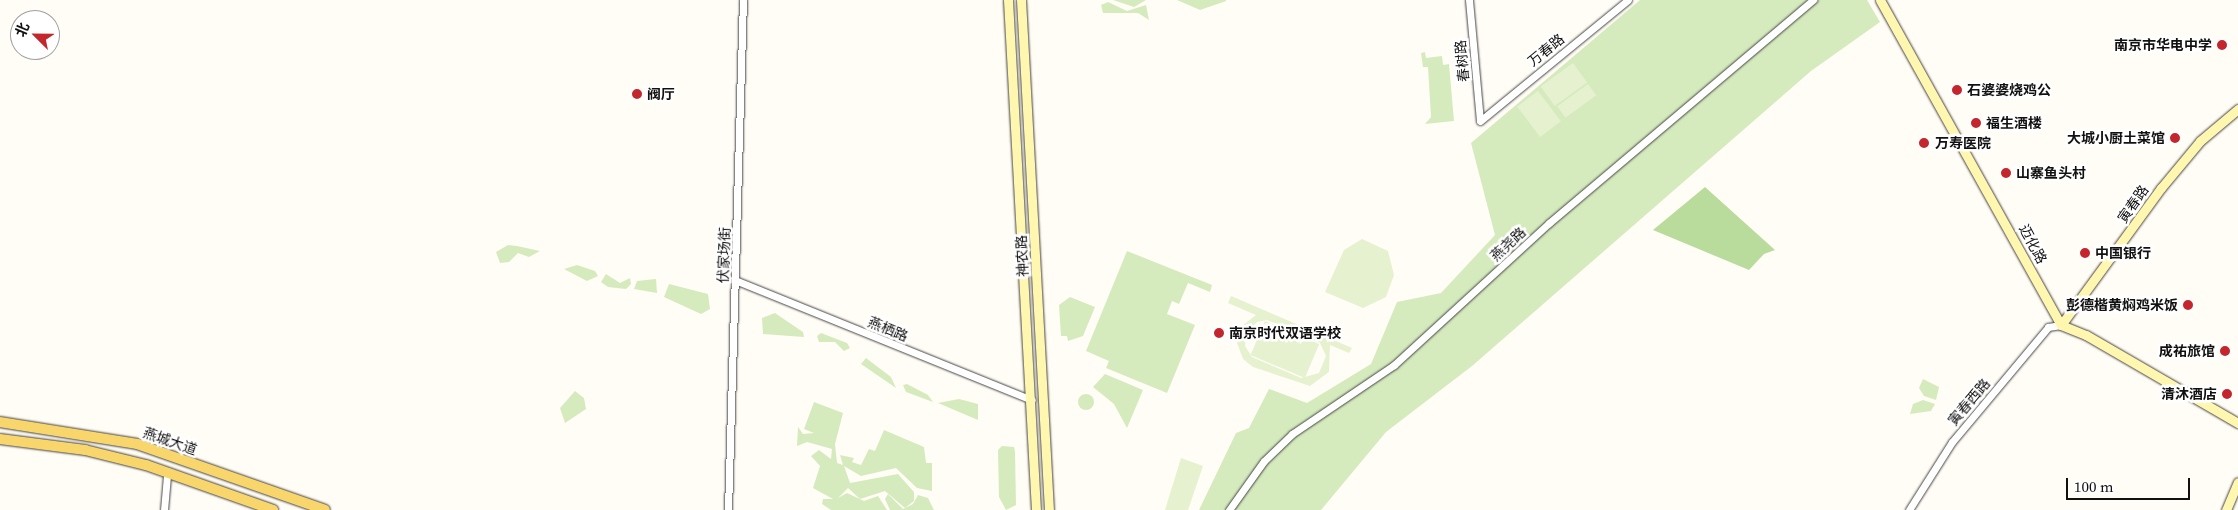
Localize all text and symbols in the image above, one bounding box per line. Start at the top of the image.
north arrow [10,10,60,60]
text: 北 [10,19,34,40]
street label: 万春路 [1524,30,1568,70]
place label: 南京市华电中学 [2114,37,2212,53]
street label: 春树路 [1452,39,1472,83]
marker: 南京市华电中学 [2216,39,2228,51]
place label: 石婆婆烧鸡公 [1967,82,2051,98]
marker: 石婆婆烧鸡公 [1951,84,1963,96]
place label: 阀厅 [647,86,675,102]
marker: 阀厅 [631,88,643,100]
place label: 福生酒楼 [1986,115,2042,131]
marker: 福生酒楼 [1970,117,1982,129]
place label: 大城小厨土菜馆 [2067,130,2165,146]
marker: 大城小厨土菜馆 [2169,132,2181,144]
place label: 万寿医院 [1935,135,1991,151]
marker: 万寿医院 [1917,136,1931,150]
place label: 山寨鱼头村 [2016,165,2086,181]
marker: 山寨鱼头村 [2000,167,2012,179]
street label: 寅春路 [2114,182,2152,226]
street label: 迈化路 [2016,222,2050,266]
street label: 燕尧路 [1487,224,1529,264]
street label: 伏家场街 [715,227,733,283]
street label: 神农路 [1013,235,1031,277]
place label: 中国银行 [2095,245,2151,261]
marker: 中国银行 [2079,247,2091,259]
place label: 彭德楷黄焖鸡米饭 [2066,297,2178,313]
marker: 彭德楷黄焖鸡米饭 [2182,299,2194,311]
street label: 燕栖路 [865,313,911,345]
place label: 南京时代双语学校 [1229,325,1341,341]
marker: 南京时代双语学校 [1213,327,1225,339]
place label: 成祐旅馆 [2159,343,2215,359]
marker: 成祐旅馆 [2219,345,2231,357]
street label: 寅春西路 [1945,375,1993,429]
place label: 清沐酒店 [2161,386,2217,402]
marker: 清沐酒店 [2221,388,2233,400]
street label: 燕城大道 [141,424,199,458]
scale bar [2068,468,2192,500]
text: 100 m [2074,476,2114,497]

